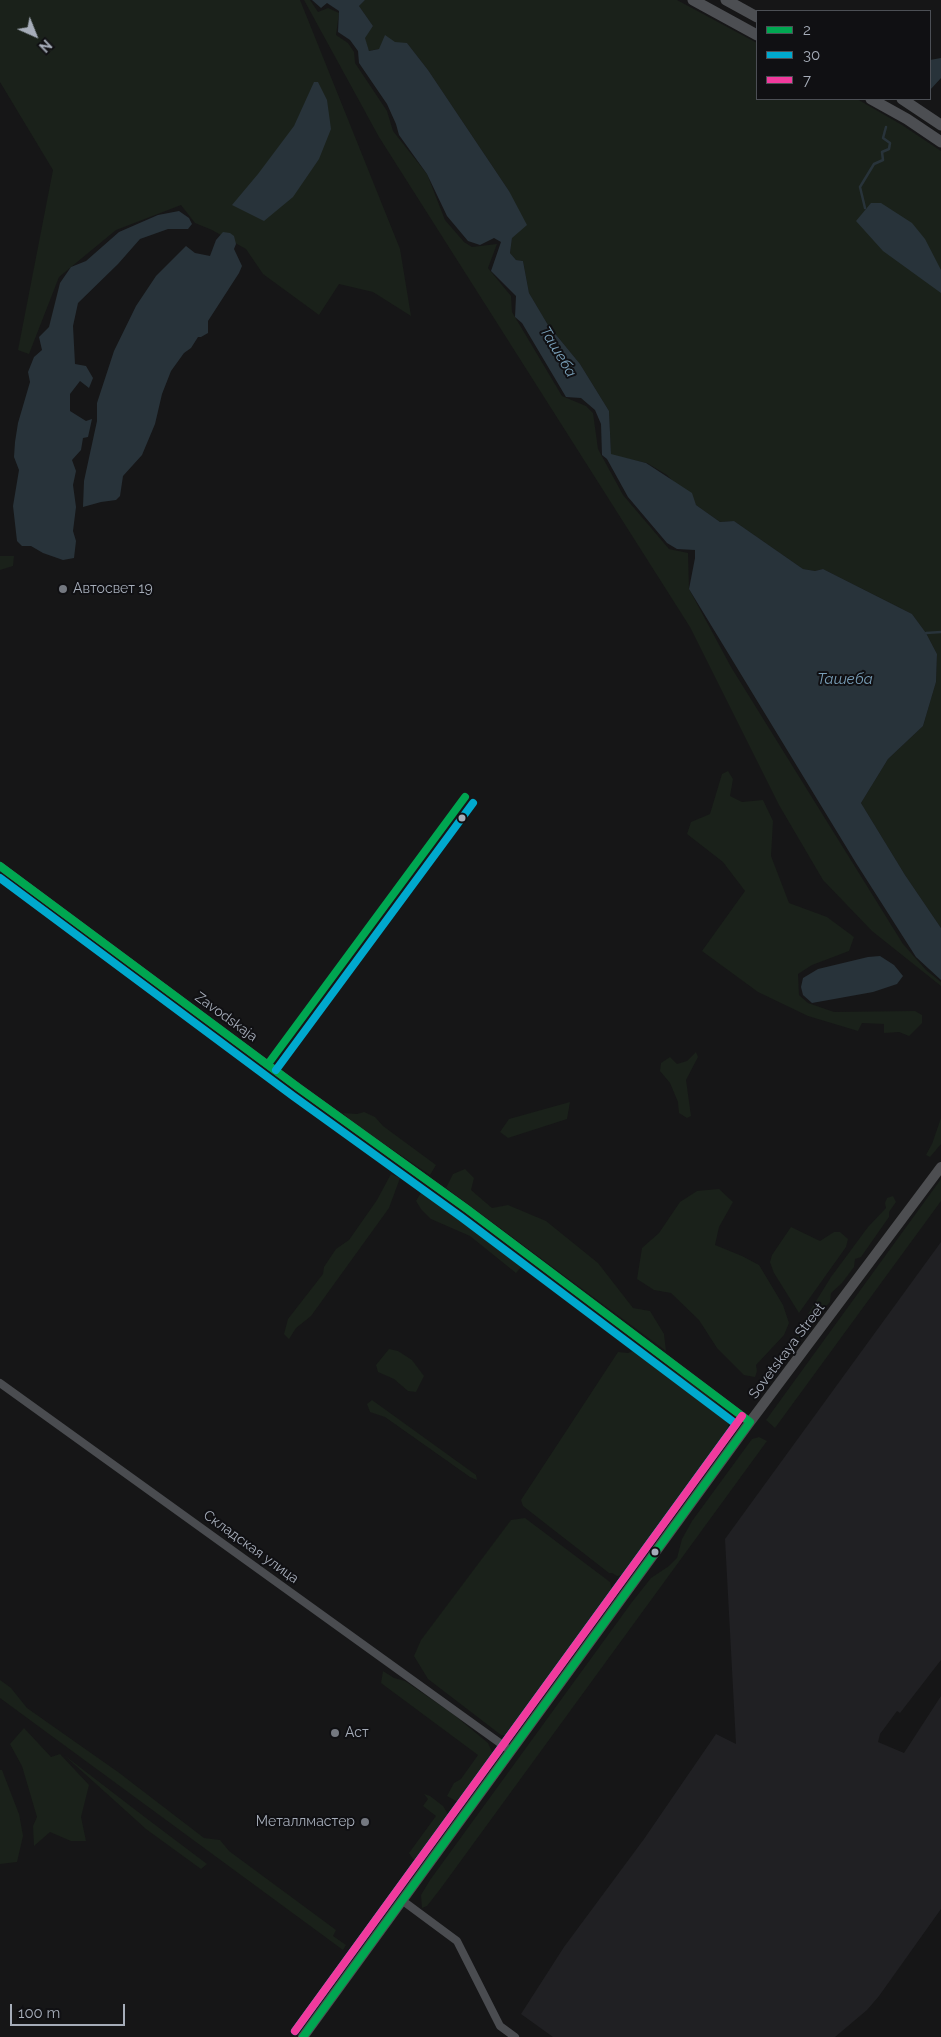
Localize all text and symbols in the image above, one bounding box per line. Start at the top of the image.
north arrow [10,10,60,60]
legend [756,10,931,100]
text: 2 [803,21,811,39]
text: N [36,36,55,55]
text: 30 [803,46,820,64]
text: 7 [803,71,811,89]
water label: Ташеба [536,324,580,380]
place label: Автосвет 19 [73,581,153,597]
marker: Автосвет 19 [57,583,69,595]
water label: Ташеба [817,670,873,688]
unlabelled marker [457,813,467,823]
street label: Zavodskaja [192,989,260,1045]
street label: Sovetskaya Street [746,1300,828,1402]
street label: Складская улица [200,1507,302,1587]
unlabelled marker [650,1547,660,1557]
place label: Аст [345,1725,369,1741]
marker: Аст [329,1727,341,1739]
place label: Металлмастер [256,1814,355,1830]
marker: Металлмастер [359,1816,371,1828]
scale bar [12,1994,128,2026]
text: 100 m [18,2004,60,2022]

